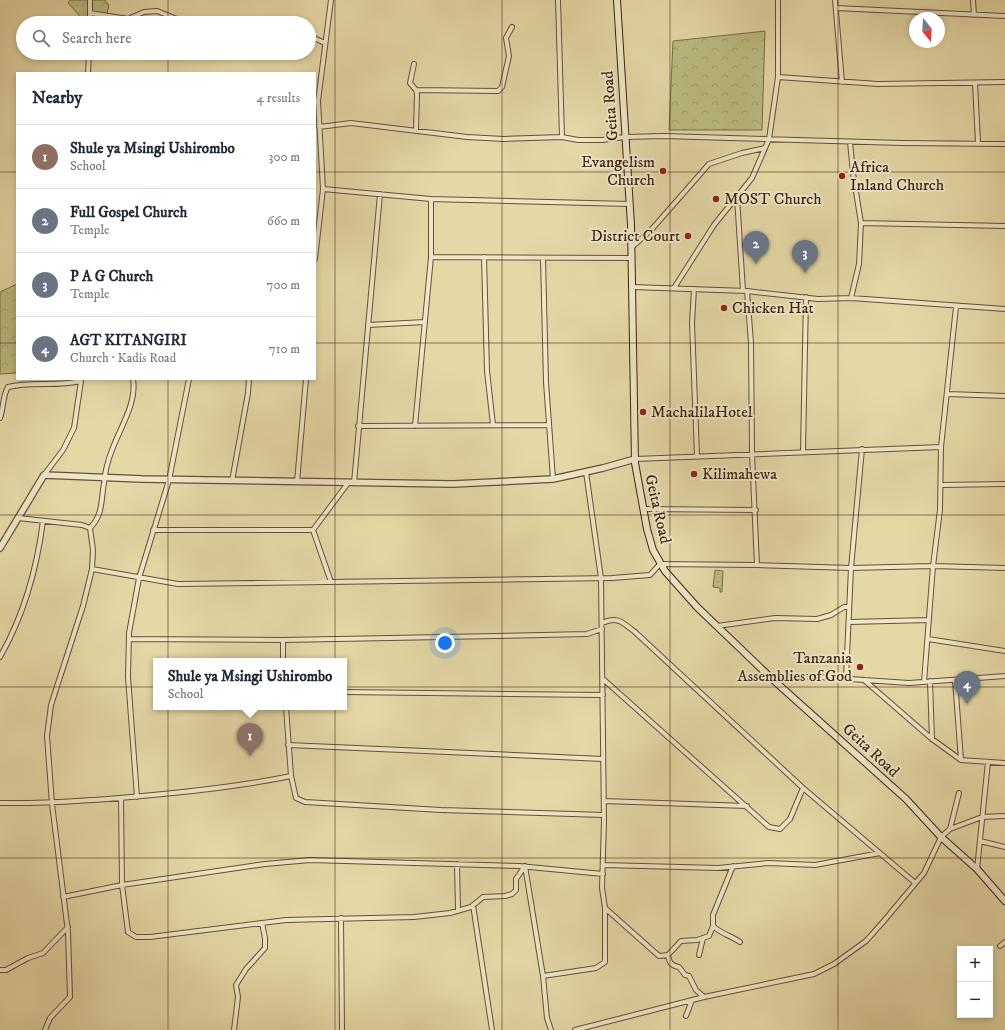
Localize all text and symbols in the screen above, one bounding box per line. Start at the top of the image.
north arrow [909,12,945,48]
search box [16,16,316,60]
icon: search [30,27,52,49]
text: Search here [62,29,131,48]
street label: Geita Road [598,70,622,142]
text: Nearby [32,87,82,109]
text: 4 results [257,90,300,106]
text: Shule ya Msingi Ushirombo [70,139,235,158]
text: 1 [43,149,47,165]
text: 300 m [269,149,300,165]
place label: Evangelism Church [581,152,656,190]
place label: Africa Inland Church [850,157,945,195]
text: School [70,158,106,174]
marker: Evangelism Church [658,166,668,176]
marker: Africa Inland Church [837,171,847,181]
place label: MOST Church [724,189,822,209]
marker: MOST Church [711,194,721,204]
text: Full Gospel Church [70,203,187,222]
text: 2 [42,213,48,229]
text: 660 m [267,213,300,229]
text: Temple [70,222,109,238]
place label: District Court [591,226,680,246]
marker: District Court [683,231,693,241]
pin: 2 [743,231,769,264]
pin: 3 [792,240,818,273]
text: P A G Church [70,267,153,286]
text: 3 [43,277,47,293]
text: 700 m [267,277,300,293]
text: Temple [70,286,109,302]
place label: Chicken Hat [732,298,814,318]
marker: Chicken Hat [719,303,729,313]
text: AGT KITANGIRI [70,331,187,350]
text: 4 [41,341,49,357]
text: 710 m [269,341,300,357]
text: Church · Kadis Road [70,350,176,366]
place label: MachalilaHotel [651,402,753,422]
marker: MachalilaHotel [638,407,648,417]
place label: Kilimahewa [702,464,777,484]
marker: Kilimahewa [689,469,699,479]
street label: Geita Road [640,472,676,546]
your location [435,633,455,653]
place label: Tanzania Assemblies of God [738,648,852,686]
popup [153,658,347,710]
marker: Tanzania Assemblies of God [855,662,865,672]
text: Shule ya Msingi Ushirombo [168,667,332,686]
pin: 4 [954,671,980,704]
text: School [168,686,203,702]
street label: Geita Road [838,719,904,781]
pin: 1 [237,723,263,756]
map controls [957,946,993,1018]
button: + [957,946,993,982]
button: − [957,982,993,1018]

